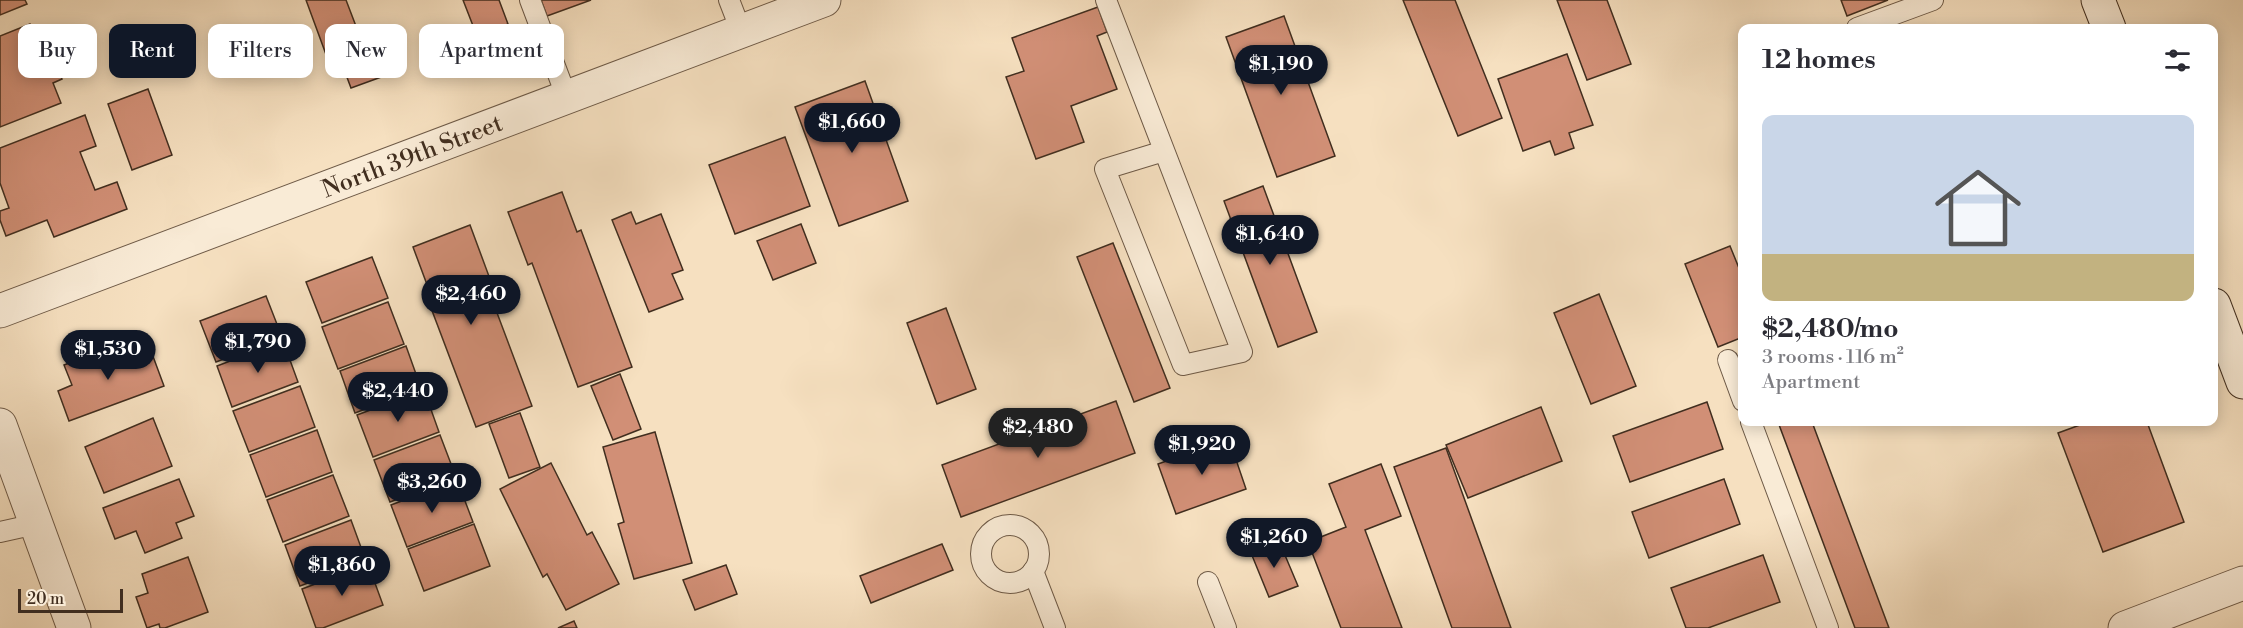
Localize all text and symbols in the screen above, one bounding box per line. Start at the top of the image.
chip: Buy [18,24,97,78]
chip: Rent [109,24,196,78]
chip: Filters [208,24,313,78]
chip: New [325,24,407,78]
chip: Apartment [419,24,564,78]
text: 12 homes [1762,44,1876,76]
icon: filters [2161,44,2194,77]
pin: $1,190 [1232,45,1330,96]
text: $1,190 [1249,52,1313,77]
pin: $1,660 [803,103,901,154]
street label: North 39th Street [318,109,507,205]
text: $1,660 [818,110,886,135]
icon: home [1924,154,2032,262]
pin: $1,640 [1221,215,1319,266]
text: $1,640 [1236,222,1304,247]
pin: $2,460 [422,275,520,326]
text: $2,460 [435,282,507,307]
text: $2,480/mo [1762,313,1899,345]
pin: $1,790 [209,323,307,374]
pin: $1,530 [59,330,157,381]
text: $1,790 [225,330,291,355]
text: $1,530 [75,337,141,362]
text: 3 rooms · 116 m² [1762,345,1904,370]
text: Apartment [1762,370,1860,395]
pin: $2,440 [349,372,447,423]
text: $2,440 [362,379,434,404]
pin: $2,480 [989,408,1087,459]
text: $2,480 [1002,415,1074,440]
pin: $1,920 [1153,425,1251,476]
text: $1,920 [1168,432,1236,457]
pin: $3,260 [383,463,481,514]
text: $3,260 [397,470,467,495]
pin: $1,260 [1225,518,1323,569]
text: $1,260 [1240,525,1308,550]
pin: $1,860 [293,546,391,597]
text: $1,860 [308,553,376,578]
scale bar [18,586,123,614]
text: 20 m [27,589,64,609]

